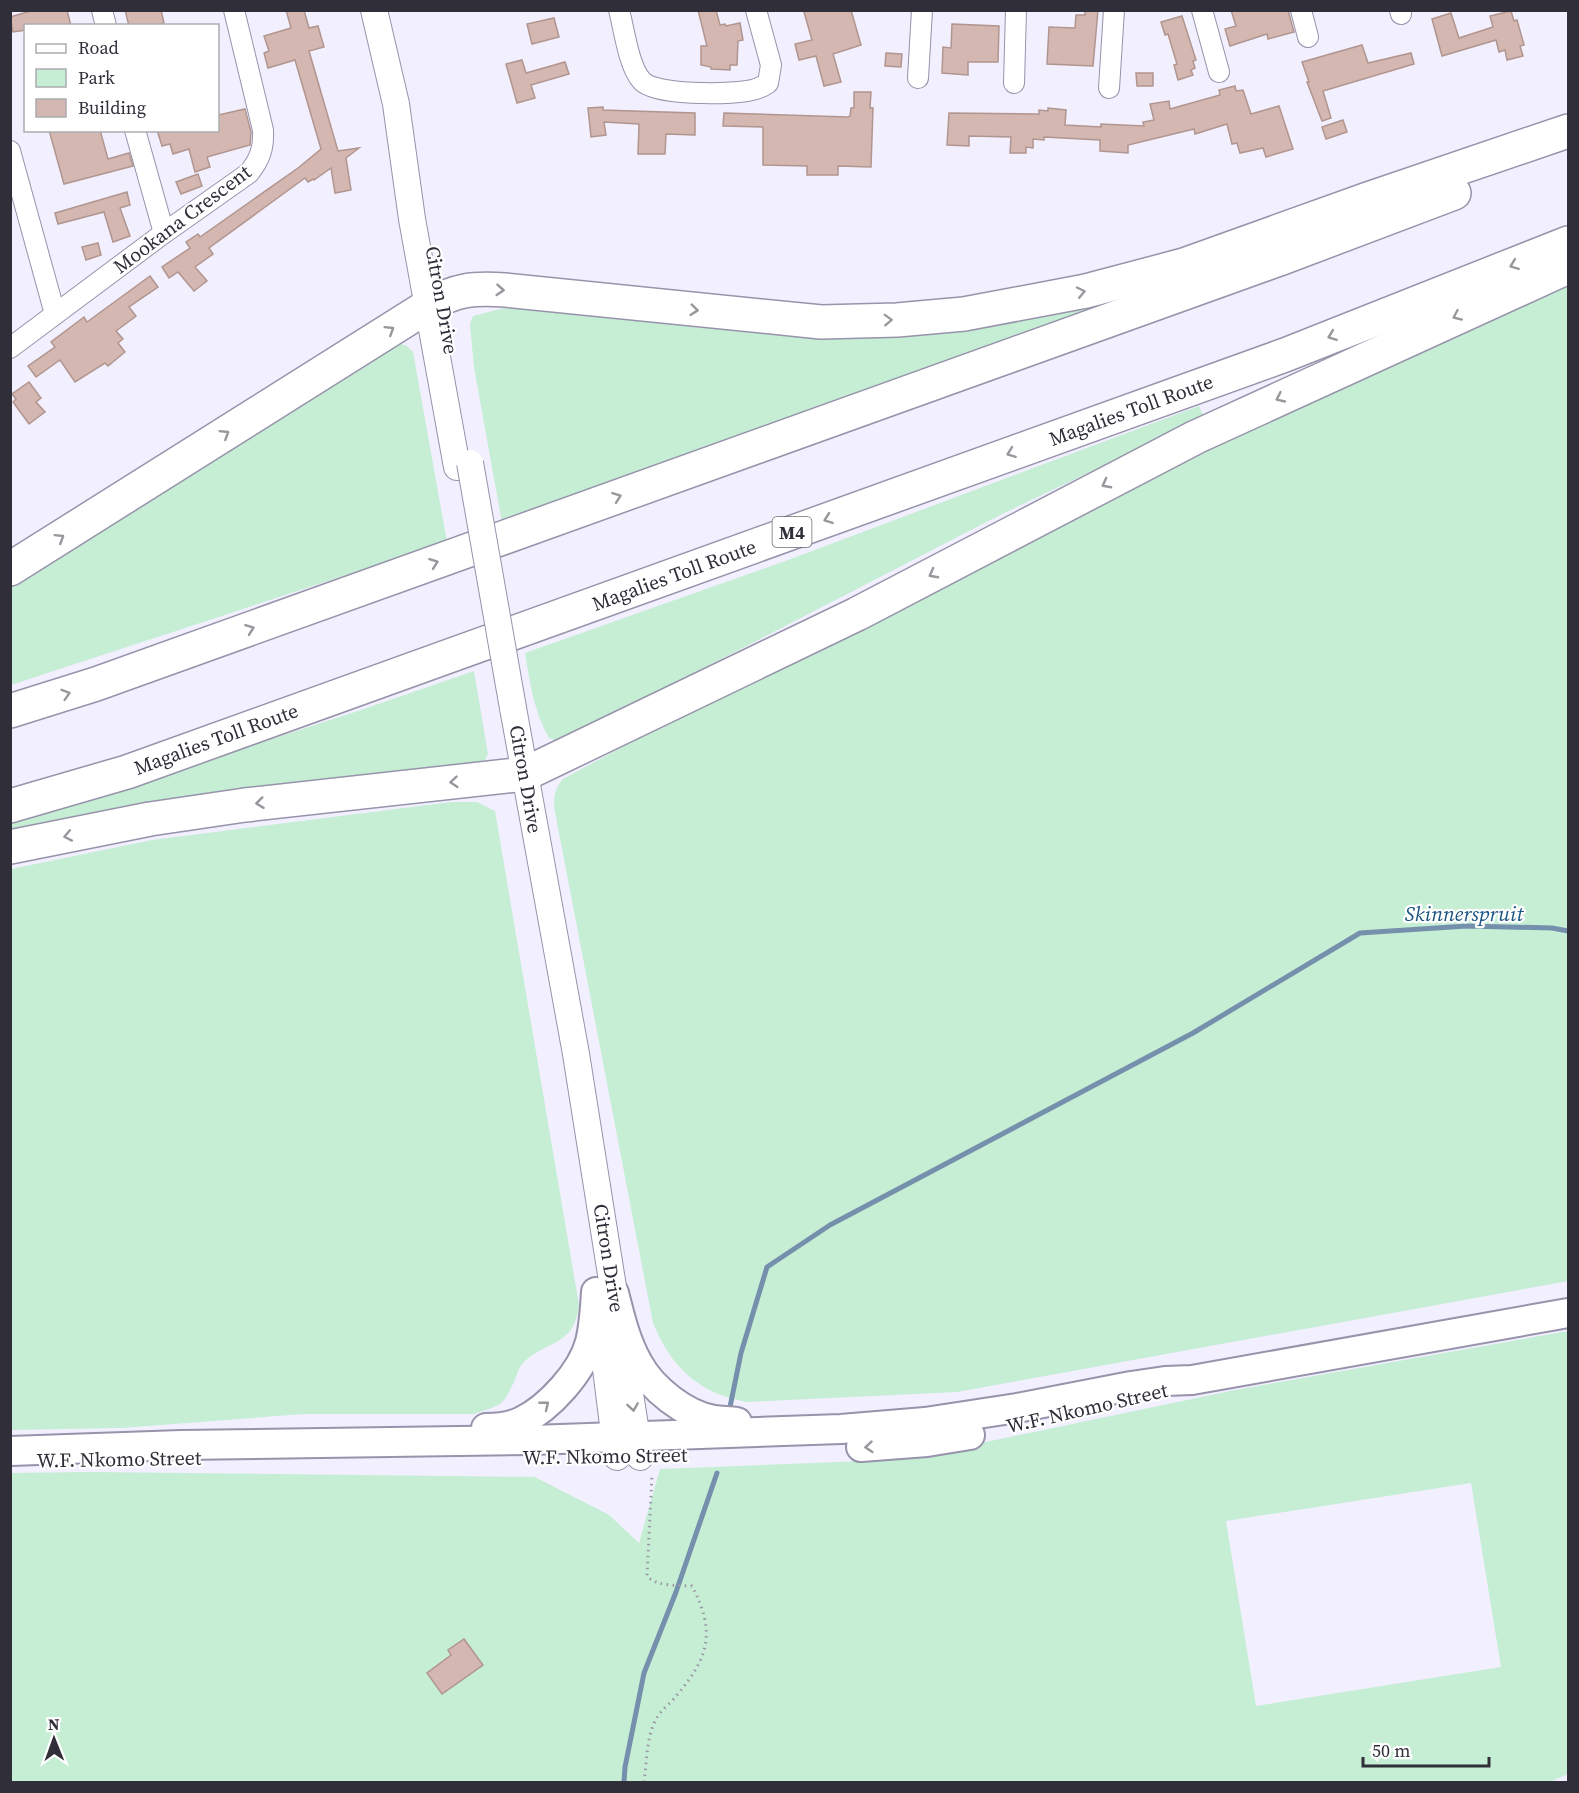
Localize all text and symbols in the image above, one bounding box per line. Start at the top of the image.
legend [24,24,219,132]
text: Road [78,35,119,60]
text: Park [78,65,115,90]
text: Building [78,95,146,120]
street label: Mookana Crescent [107,158,257,280]
street label: Citron Drive [419,244,465,356]
one-way arrow [1509,258,1520,270]
one-way arrow [495,283,504,296]
one-way arrow [1075,286,1085,299]
one-way arrow [689,303,698,316]
one-way arrow [1453,309,1464,321]
one-way arrow [884,314,893,327]
one-way arrow [383,326,394,337]
one-way arrow [1328,329,1339,341]
street label: Magalies Toll Route [1045,367,1217,453]
one-way arrow [1276,390,1287,402]
one-way arrow [218,430,229,441]
one-way arrow [1006,446,1017,458]
one-way arrow [1101,477,1112,488]
one-way arrow [611,492,622,505]
one-way arrow [823,512,834,525]
road number: M4 [772,517,812,547]
street label: Magalies Toll Route [588,532,760,618]
one-way arrow [54,534,64,546]
one-way arrow [428,558,439,571]
one-way arrow [928,567,939,578]
one-way arrow [244,624,255,636]
one-way arrow [60,689,71,701]
street label: Magalies Toll Route [130,696,302,782]
street label: Citron Drive [503,723,549,835]
one-way arrow [449,775,458,788]
one-way arrow [255,796,264,809]
one-way arrow [63,829,73,842]
water label: Skinnerspruit [1405,899,1524,928]
street label: Citron Drive [587,1202,631,1314]
street label: W.F. Nkomo Street [1004,1376,1171,1440]
one-way arrow [539,1401,550,1412]
one-way arrow [626,1402,639,1412]
one-way arrow [864,1440,873,1453]
street label: W.F. Nkomo Street [522,1441,688,1471]
street label: W.F. Nkomo Street [36,1444,202,1474]
north arrow [24,1709,84,1769]
text: N [48,1713,60,1735]
scale bar [1363,1730,1489,1768]
text: 50 m [1372,1738,1410,1763]

